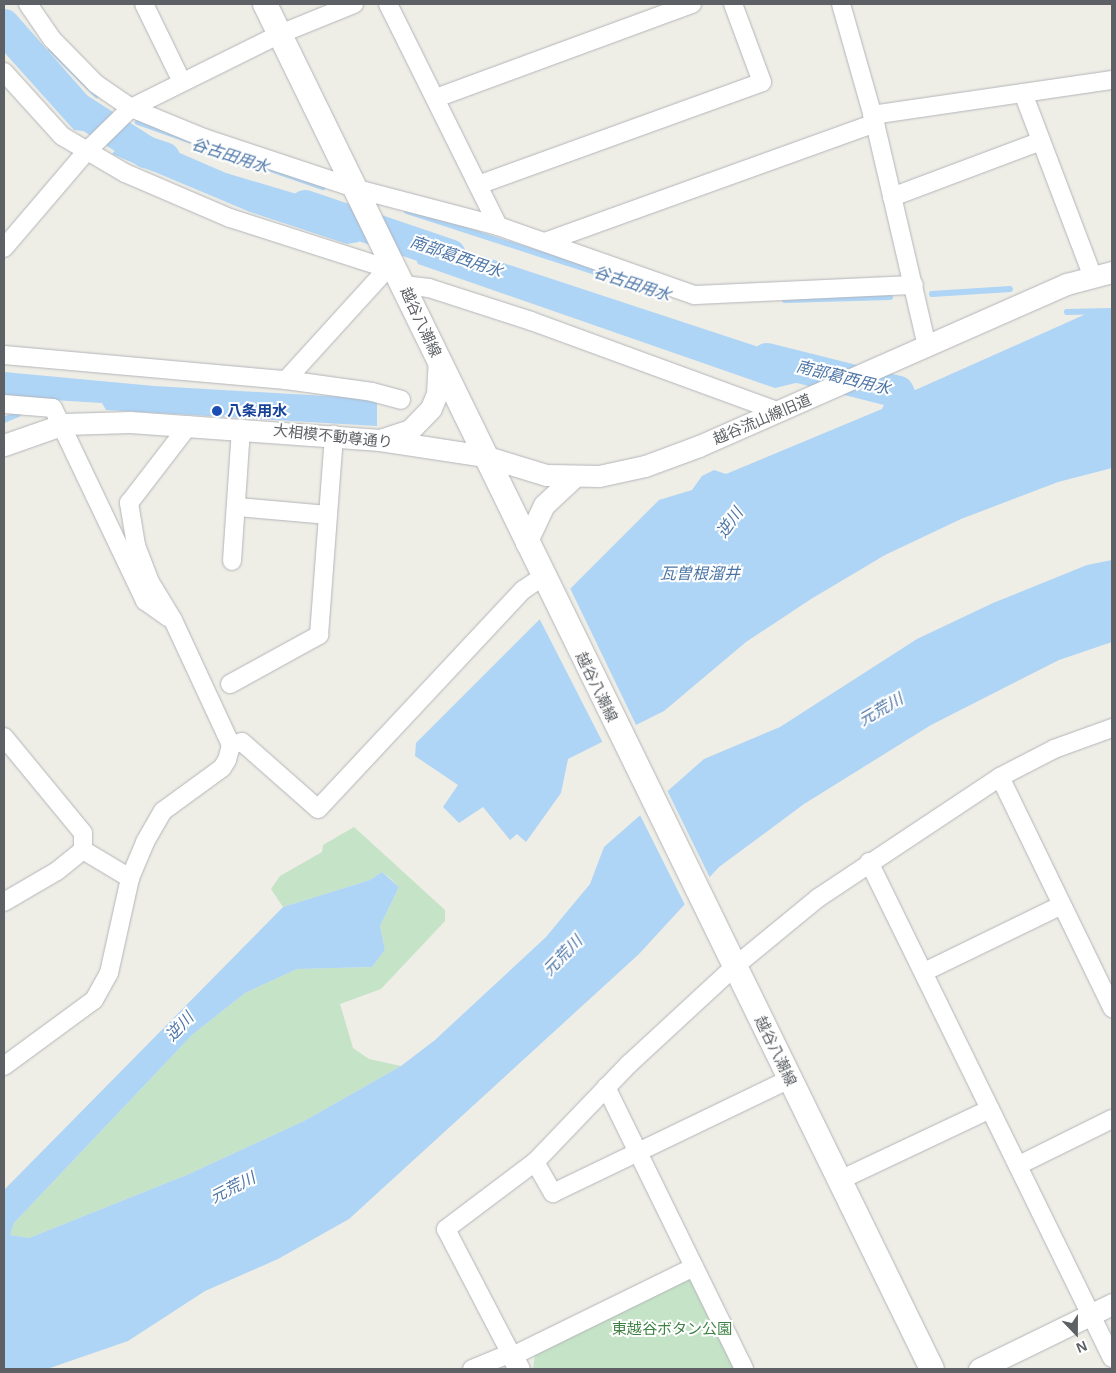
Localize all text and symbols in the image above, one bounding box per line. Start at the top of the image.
water label: 谷古田用水 [189,135,271,177]
water label: 南部葛西用水 [407,232,505,282]
water label: 谷古田用水 [591,263,673,305]
street label: 越谷八潮線 [397,284,445,360]
water label: 南部葛西用水 [794,357,892,399]
street label: 越谷流山線旧道 [710,390,814,448]
place label: 八条用水 [227,402,287,420]
marker: 八条用水 [211,405,223,417]
street label: 大相模不動尊通り [272,421,394,451]
water label: 逆川 [713,504,747,542]
water label: 瓦曽根溜井 [660,564,740,584]
street label: 越谷八潮線 [572,649,622,725]
water label: 元荒川 [855,690,907,730]
water label: 元荒川 [539,932,587,980]
water label: 逆川 [162,1009,198,1045]
street label: 越谷八潮線 [751,1013,801,1089]
water label: 元荒川 [207,1169,259,1207]
north arrow [1051,1308,1101,1358]
park label: 東越谷ボタン公園 [612,1320,732,1338]
text: N [1074,1338,1089,1356]

